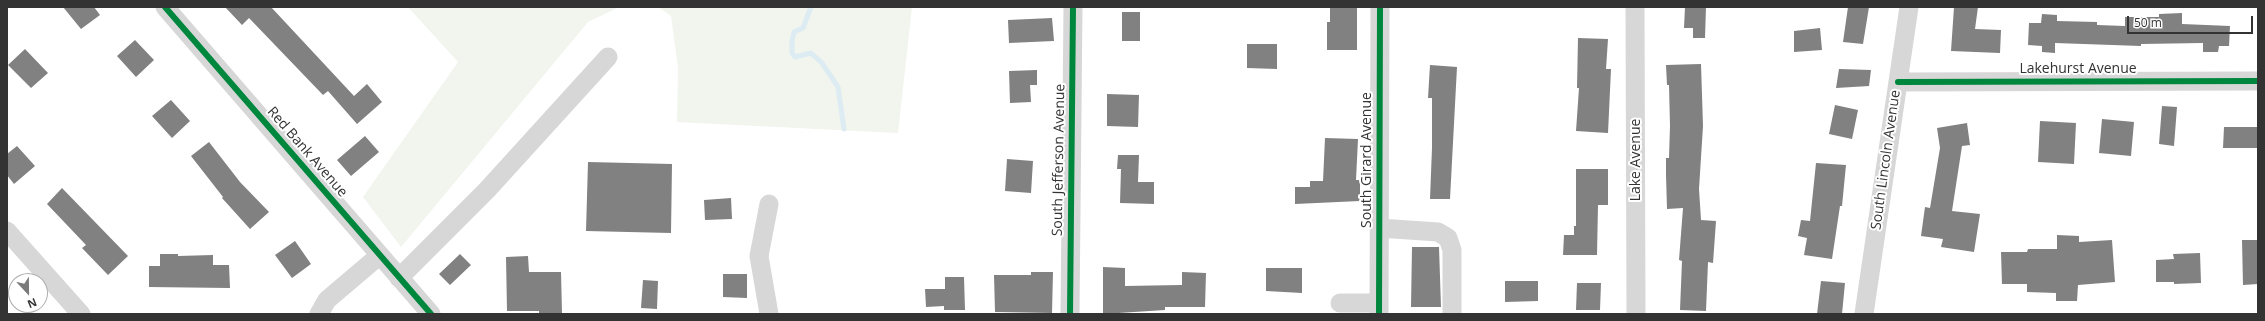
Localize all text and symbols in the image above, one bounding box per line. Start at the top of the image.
scale bar [2129,8,2255,34]
text: 50 m [2134,14,2162,31]
street label: Lakehurst Avenue [2019,61,2137,77]
street label: South Jefferson Avenue [1049,84,1069,236]
street label: South Lincoln Avenue [1868,89,1904,231]
street label: South Girard Avenue [1359,92,1375,228]
street label: Red Bank Avenue [263,104,351,200]
street label: Lake Avenue [1628,119,1644,201]
north arrow [8,273,48,313]
text: N [25,295,39,312]

